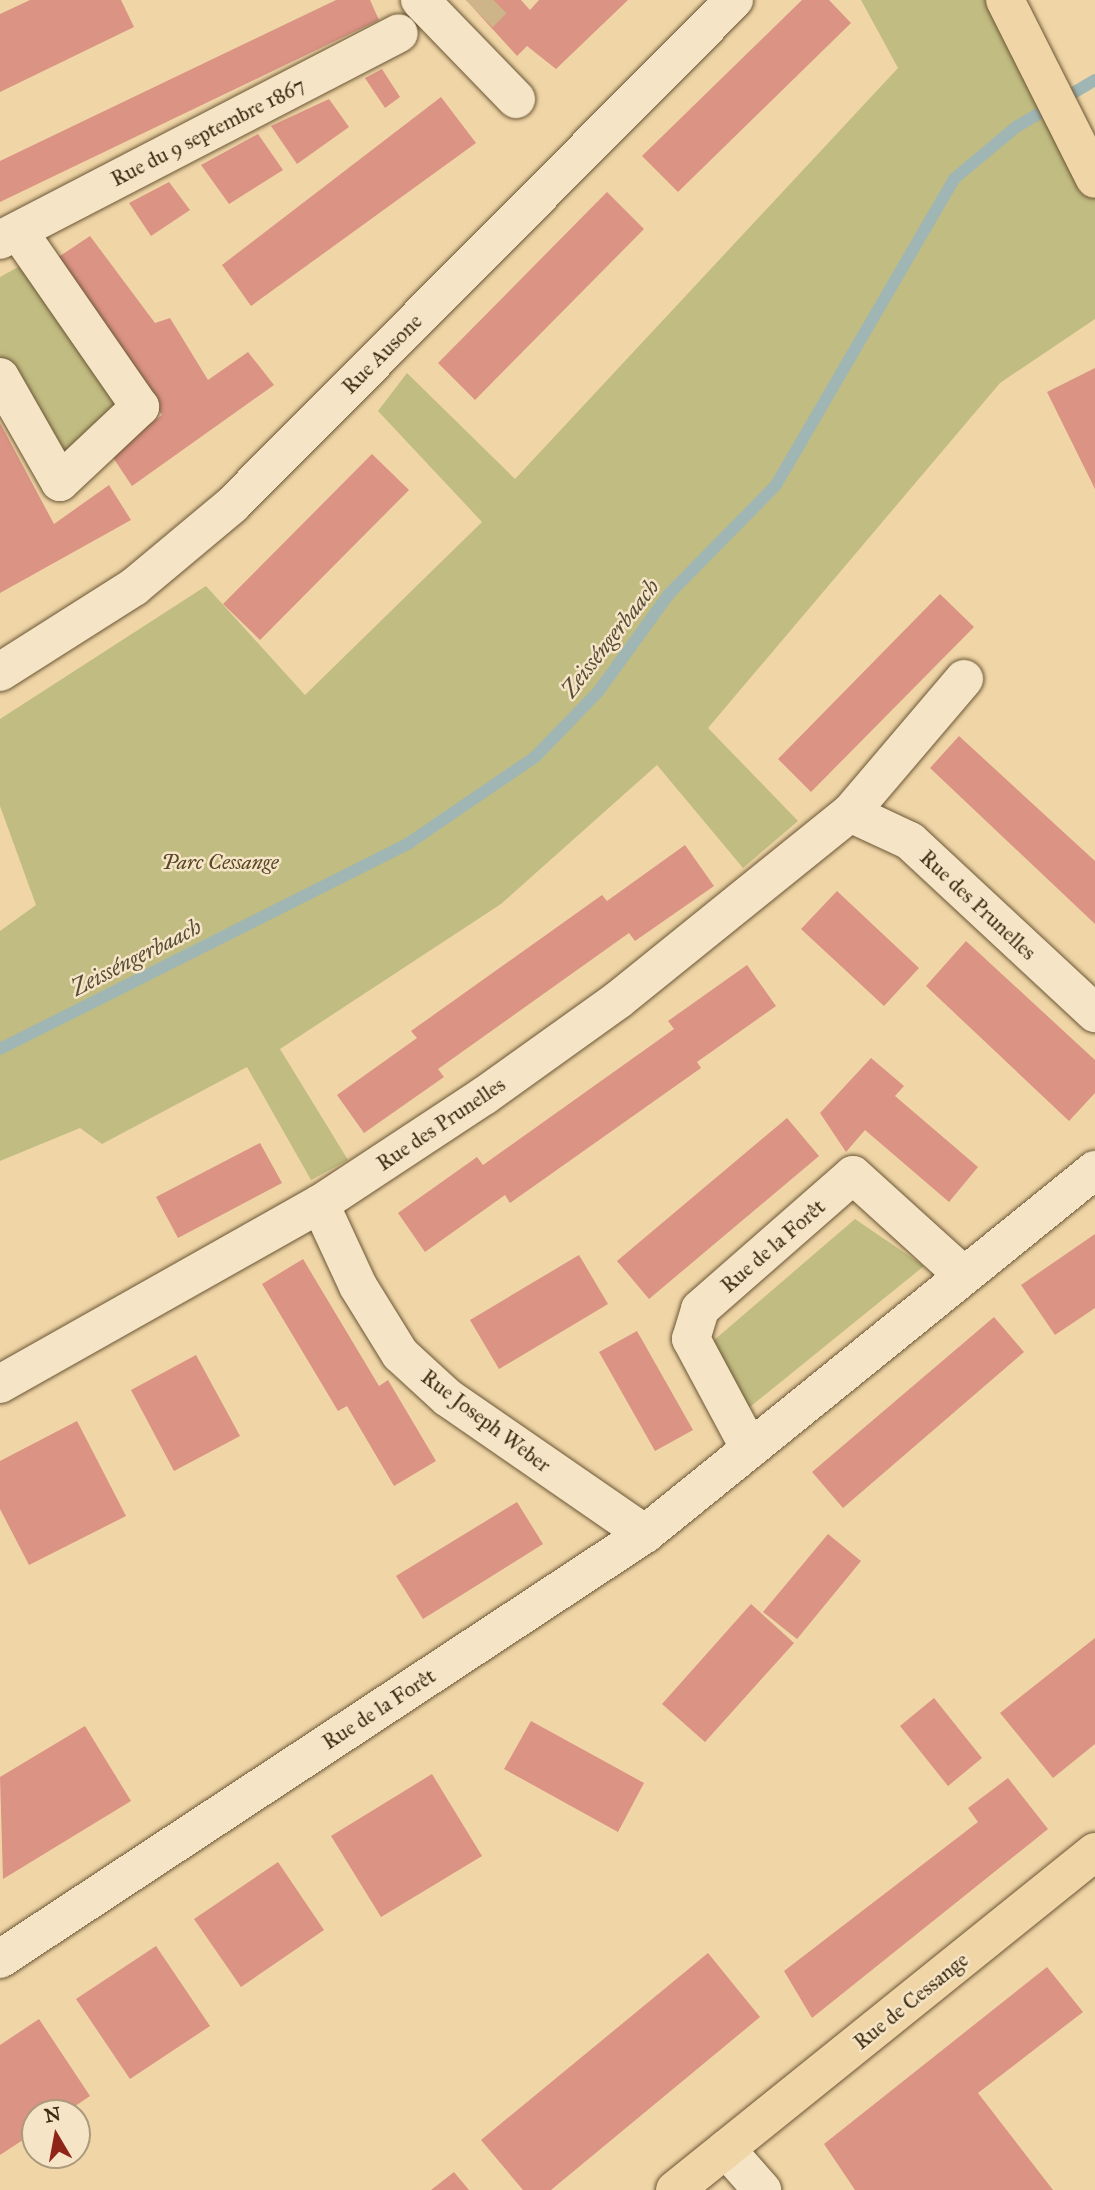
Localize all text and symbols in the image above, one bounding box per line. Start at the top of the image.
street label: Rue du 9 septembre 1867 [107,72,309,192]
street label: Rue Ausone [337,309,427,399]
water label: Zeisséngerbaach [555,573,665,703]
street label: Rue des Prunelles [915,845,1041,965]
park label: Parc Cessange [161,849,279,875]
water label: Zeisséngerbaach [66,912,206,1002]
street label: Rue des Prunelles [372,1072,510,1176]
street label: Rue de la Forêt [716,1194,830,1298]
street label: Rue Joseph Weber [416,1364,556,1478]
street label: Rue de la Forêt [318,1663,440,1755]
street label: Rue de Cessange [849,1947,973,2055]
north arrow [21,2099,91,2169]
text: N [43,2102,63,2128]

